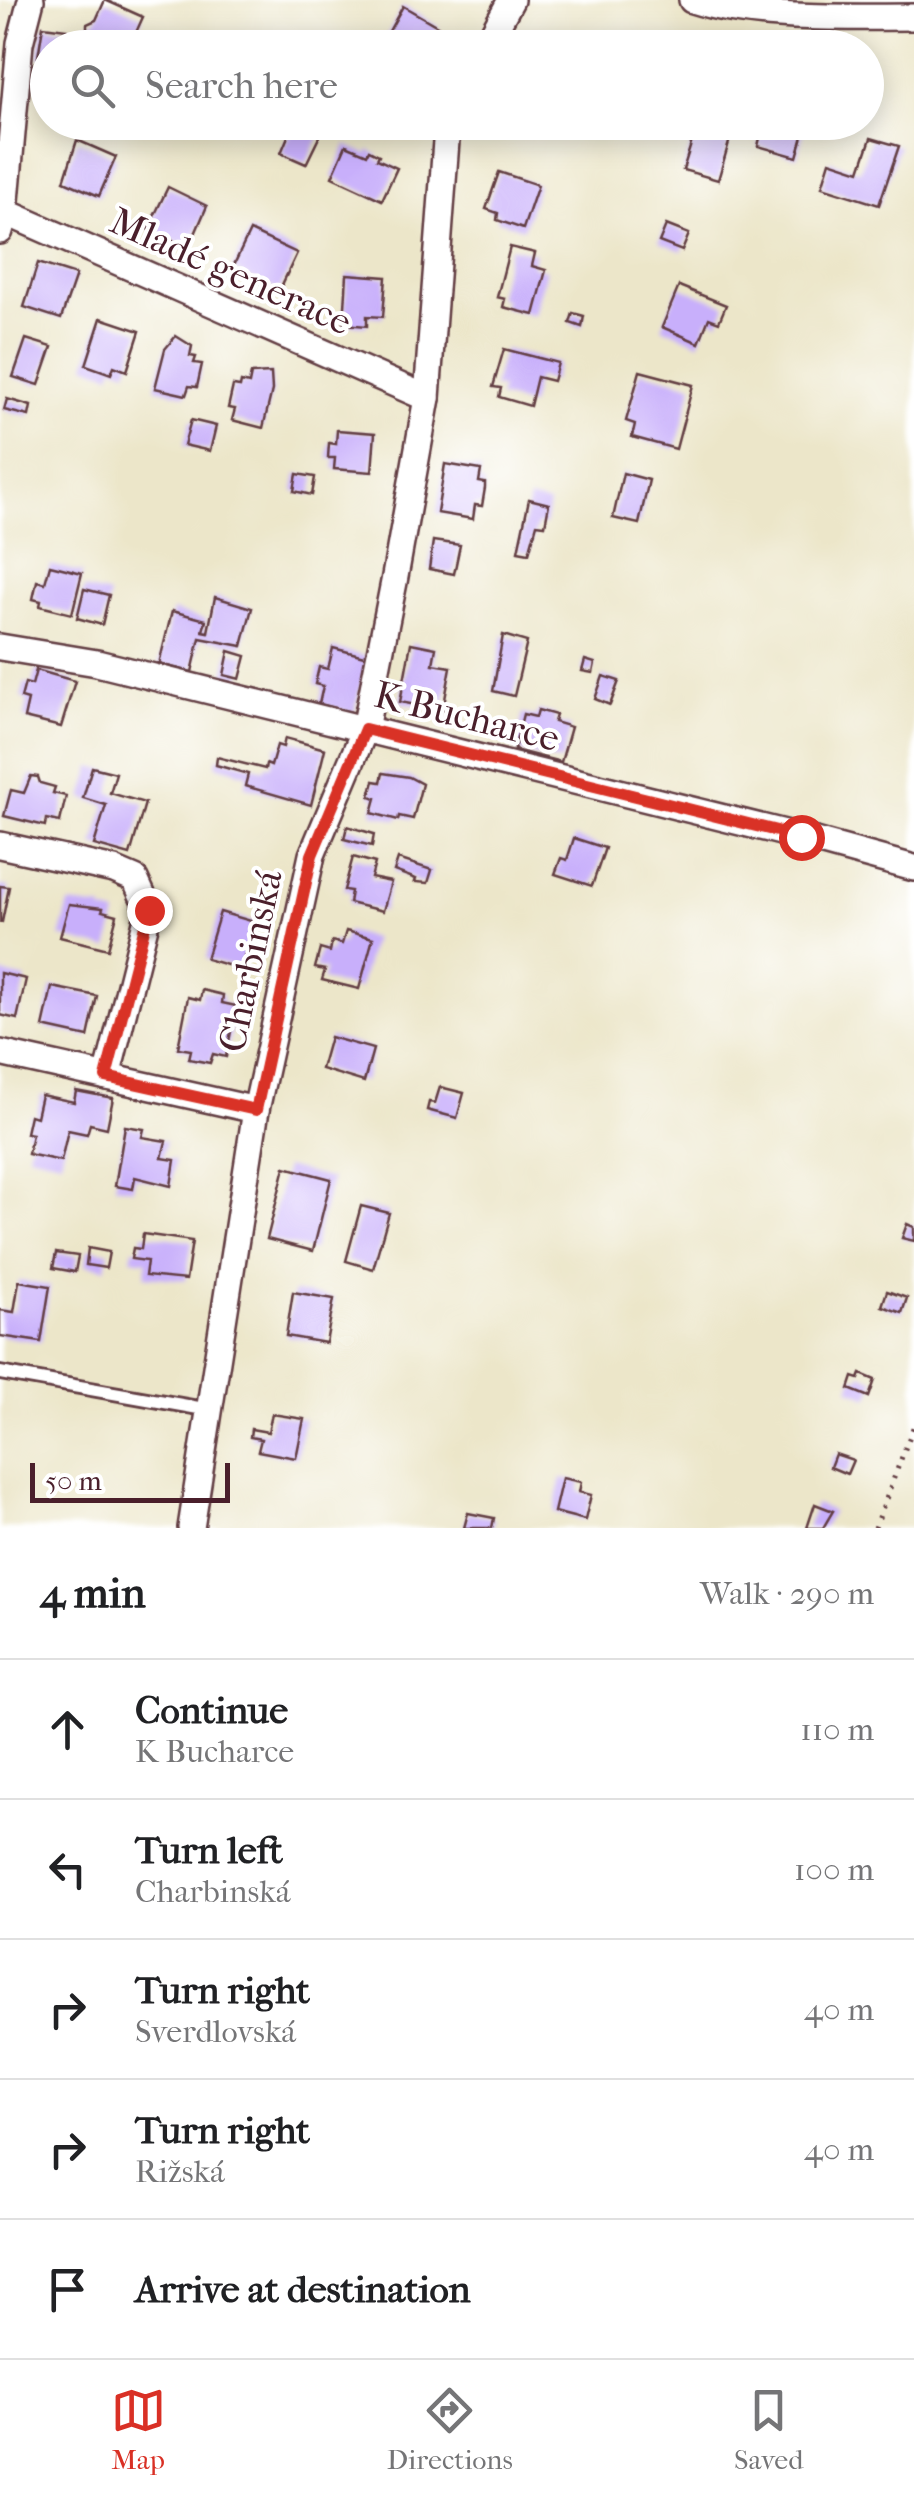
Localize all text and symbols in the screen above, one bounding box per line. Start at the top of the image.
search box [30,30,884,140]
icon: search [65,58,120,113]
text: Search here [145,63,338,108]
street label: Mladé generace [103,198,359,345]
street label: K Bucharce [370,672,564,761]
route start [779,815,825,861]
street label: Charbinská [209,866,292,1056]
route end [127,888,173,934]
scale bar [30,1458,230,1502]
text: 50 m [45,1464,102,1497]
text: 4 min [40,1569,146,1618]
text: Walk · 290 m [700,1575,874,1612]
text: Continue [135,1688,288,1733]
icon: ahead [40,1702,95,1757]
text: 110 m [800,1711,874,1748]
text: K Bucharce [135,1733,294,1770]
text: Turn left [135,1828,283,1873]
icon: left [40,1842,95,1897]
text: 100 m [794,1851,874,1888]
text: Charbinská [135,1873,291,1910]
text: Turn right [135,1968,310,2013]
icon: right [40,1982,95,2037]
text: 40 m [804,1991,874,2028]
text: Sverdlovská [135,2013,296,2050]
text: Turn right [135,2108,310,2153]
icon: right [40,2122,95,2177]
text: 40 m [804,2131,874,2168]
text: Rižská [135,2153,225,2190]
icon: arrive [40,2262,95,2317]
text: Arrive at destination [135,2267,471,2312]
tab: Map [111,2383,166,2476]
tab: Directions [387,2383,513,2476]
tab: Saved [734,2383,803,2476]

